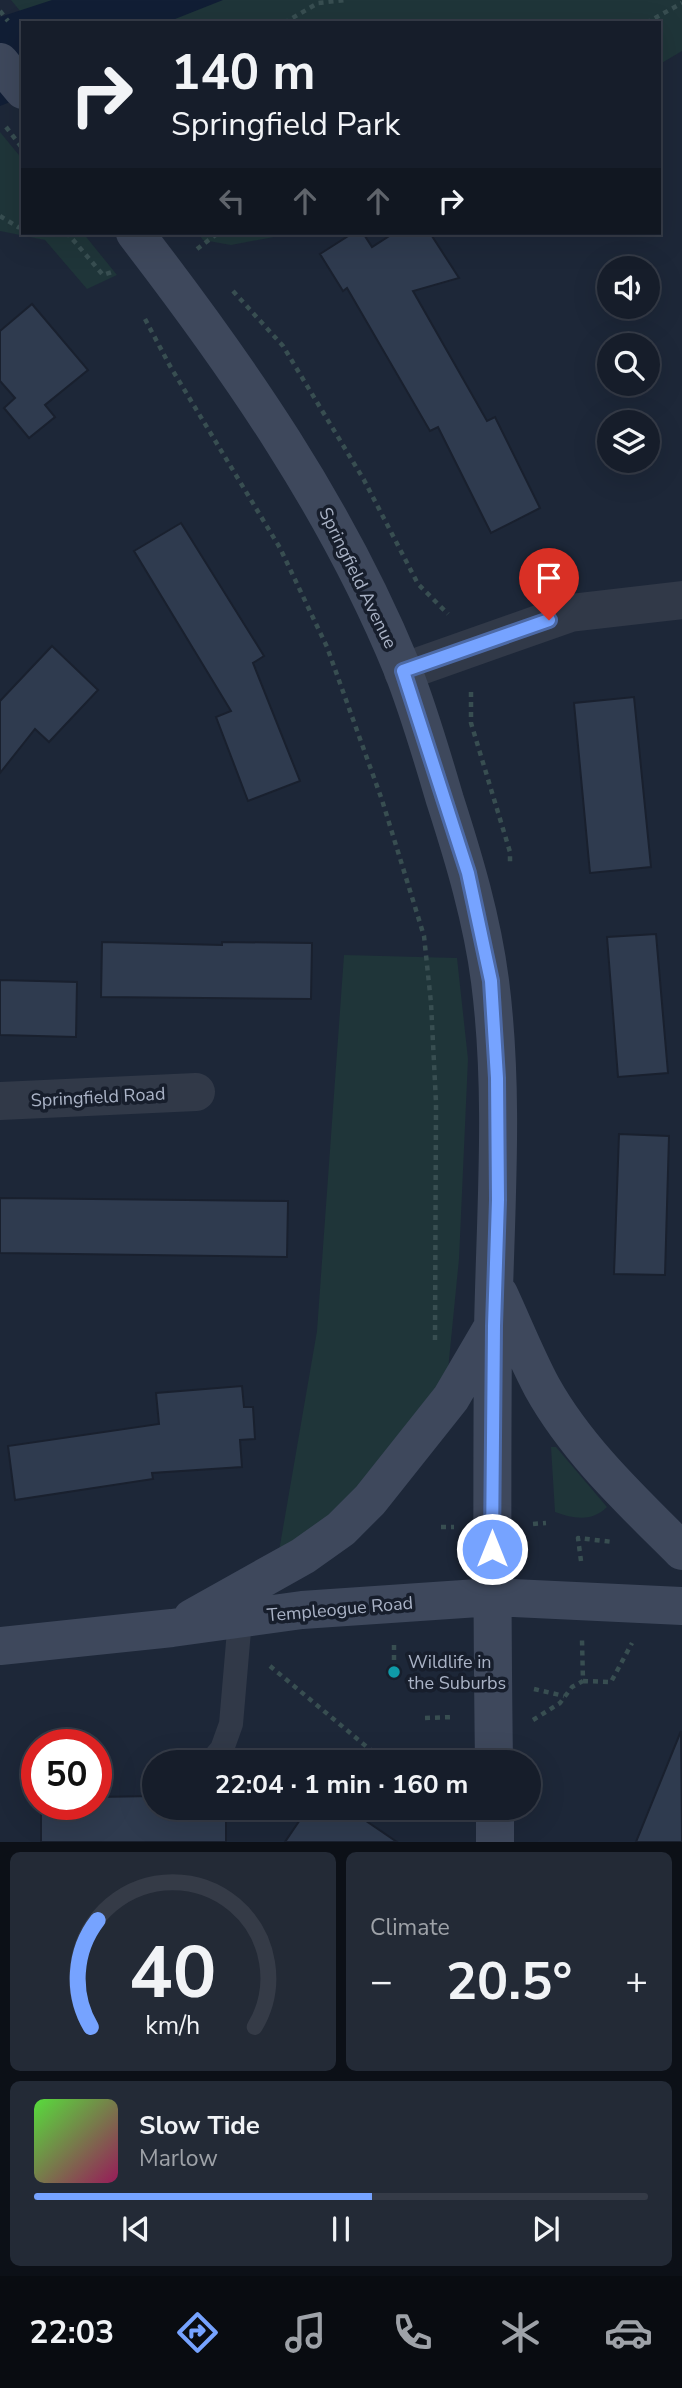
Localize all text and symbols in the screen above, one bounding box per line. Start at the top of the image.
text: 140 m [171,39,315,106]
icon: right [56,49,147,140]
text: Springfield Park [171,103,400,146]
icon: left [213,182,251,220]
icon: ahead [286,182,324,220]
icon: ahead [359,182,397,220]
icon: right [432,182,470,220]
map controls [597,256,660,473]
button: sound [597,256,660,319]
button: search [597,333,660,396]
button: layers [597,410,660,473]
street label: Springfield Avenue [313,503,403,653]
pin [519,548,579,620]
icon: arrive [530,559,568,597]
street label: Springfield Road [30,1081,166,1113]
position arrow [455,1512,529,1586]
street label: Templeogue Road [266,1591,414,1627]
place label: Wildlife in the Suburbs [408,1650,506,1695]
marker: Wildlife in the Suburbs [386,1664,402,1680]
speed limit sign: 50 [21,1729,112,1820]
text: 22:04 · 1 min · 160 m [215,1767,468,1802]
text: Climate [370,1912,450,1943]
text: 40 [129,1924,217,2024]
text: 20.5° [446,1946,572,2017]
text: − [370,1956,393,2007]
text: + [625,1956,648,2007]
text: km/h [145,2009,201,2043]
text: Slow Tide [139,2108,260,2143]
text: Marlow [139,2143,218,2174]
icon: previous [117,2210,155,2248]
icon: pause [322,2210,360,2248]
icon: next [527,2210,565,2248]
icon: directions [173,2308,222,2357]
icon: music [281,2308,330,2357]
icon: phone [388,2308,437,2357]
icon: climate [496,2308,545,2357]
icon: car [604,2308,653,2357]
text: 22:03 [29,2311,114,2354]

